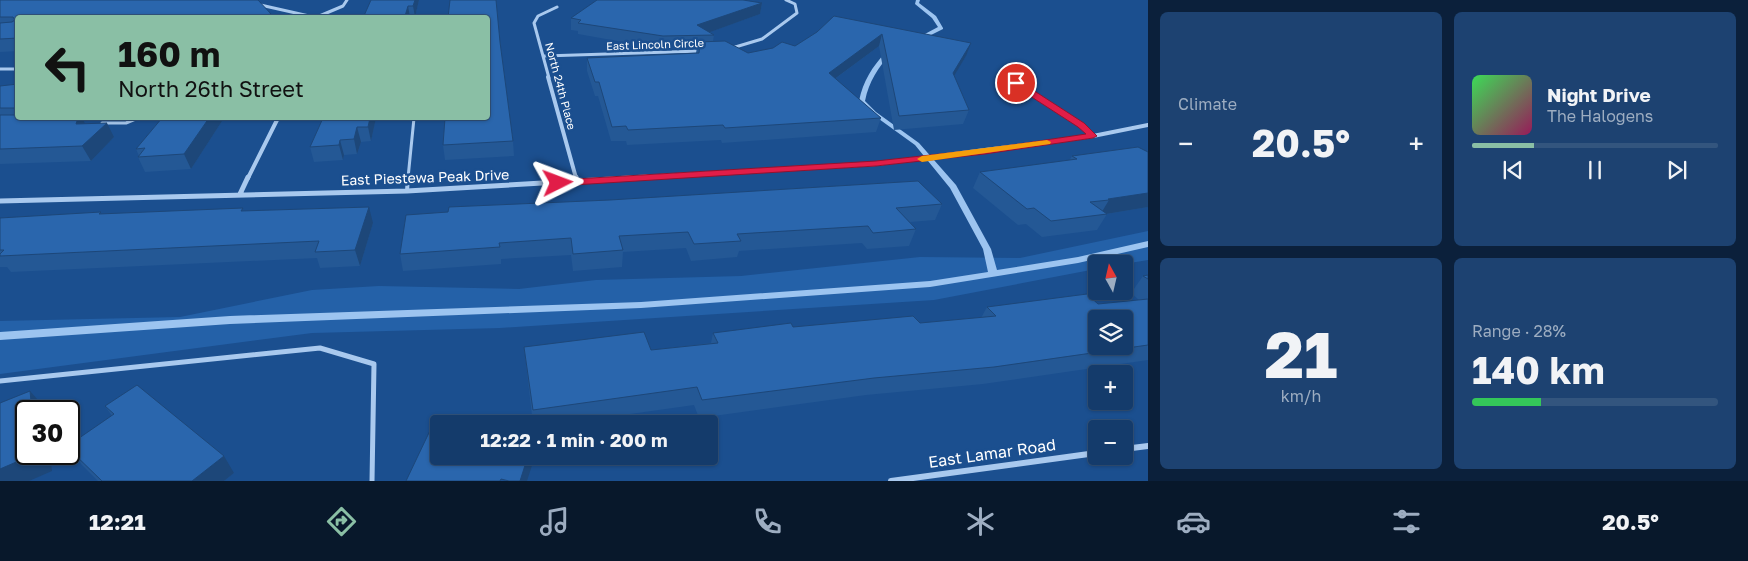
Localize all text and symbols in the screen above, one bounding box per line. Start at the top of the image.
text: 160 m [118,33,220,75]
icon: left [35,35,100,100]
street label: East Lincoln Circle [606,36,704,52]
street label: North 24th Place [543,41,579,131]
pin [995,62,1037,104]
icon: arrive [1002,69,1030,97]
text: North 26th Street [118,75,304,102]
text: Night Drive [1547,83,1651,106]
text: Climate [1178,94,1237,114]
text: The Halogens [1547,106,1653,126]
text: 20.5° [1252,120,1350,165]
text: − [1178,127,1193,160]
text: + [1409,127,1424,160]
position arrow [531,156,583,208]
icon: previous [1499,156,1527,184]
icon: pause [1581,156,1609,184]
icon: next [1663,156,1691,184]
street label: East Piestewa Peak Drive [340,166,510,188]
north arrow [1088,255,1132,300]
map controls [1088,255,1133,465]
button: layers [1088,310,1133,355]
text: 21 [1264,314,1338,392]
text: Range · 28% [1472,321,1566,341]
text: 140 km [1472,347,1605,392]
button: + [1088,365,1133,410]
text: km/h [1281,386,1321,406]
speed limit sign: 30 [15,400,80,465]
button: − [1088,420,1133,465]
text: 12:22 · 1 min · 200 m [480,428,668,451]
street label: East Lamar Road [927,434,1057,472]
icon: directions [324,504,359,539]
icon: music [537,504,572,539]
icon: phone [750,504,785,539]
icon: climate [963,504,998,539]
icon: car [1176,504,1211,539]
icon: filters [1389,504,1424,539]
text: 12:21 [89,508,146,535]
text: 20.5° [1602,508,1659,535]

